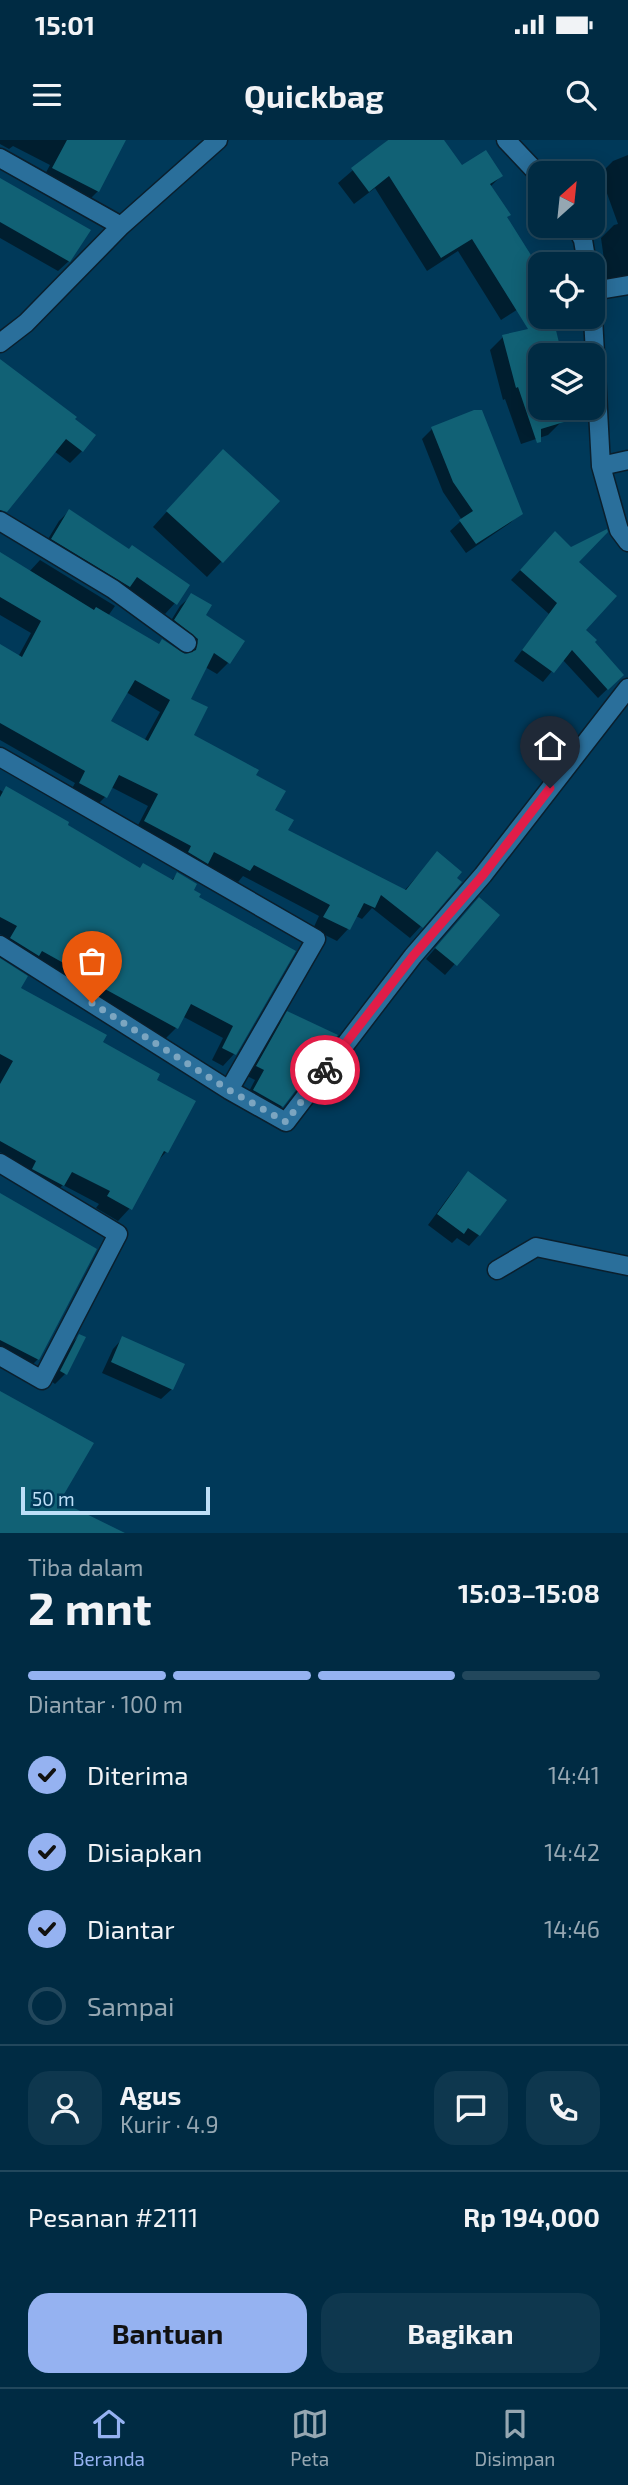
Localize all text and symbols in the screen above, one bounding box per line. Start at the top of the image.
text: 15:01 [35,9,95,40]
icon: menu [28,76,66,114]
text: Quickbag [244,76,384,114]
icon: search [562,76,600,114]
north arrow [528,161,606,238]
map controls [528,161,605,420]
button: locate [528,252,605,329]
button: layers [528,343,605,420]
pin [520,716,580,788]
icon: home [531,727,569,765]
pin [62,931,122,1003]
icon: bag [73,942,111,980]
courier [290,1035,360,1105]
icon: bike [306,1051,344,1089]
scale bar [21,1484,210,1516]
text: 50 m [32,1487,75,1510]
text: Tiba dalam [28,1553,143,1581]
text: 15:03–15:08 [458,1577,600,1608]
text: 2 mnt [28,1579,152,1634]
text: Diantar · 100 m [28,1690,183,1718]
icon: check [28,1756,66,1794]
text: Diterima [87,1759,189,1790]
text: 14:41 [548,1761,600,1789]
icon: check [28,1833,66,1871]
text: Disiapkan [87,1836,202,1867]
text: 14:42 [544,1838,600,1866]
icon: check [28,1910,66,1948]
text: Diantar [87,1913,175,1944]
text: 14:46 [544,1915,600,1943]
text: Sampai [87,1990,174,2021]
button: person [28,2071,102,2145]
button: chat [434,2071,508,2145]
button: phone [526,2071,600,2145]
text: Agus [120,2079,181,2110]
text: Kurir · 4.9 [120,2110,219,2138]
text: Pesanan #2111 [28,2201,198,2232]
text: Rp 194,000 [463,2201,600,2232]
button: Bantuan [28,2293,307,2373]
button: Bagikan [321,2293,600,2373]
tab: Beranda [73,2405,145,2470]
tab: Peta [290,2405,329,2470]
tab: Disimpan [475,2405,555,2470]

